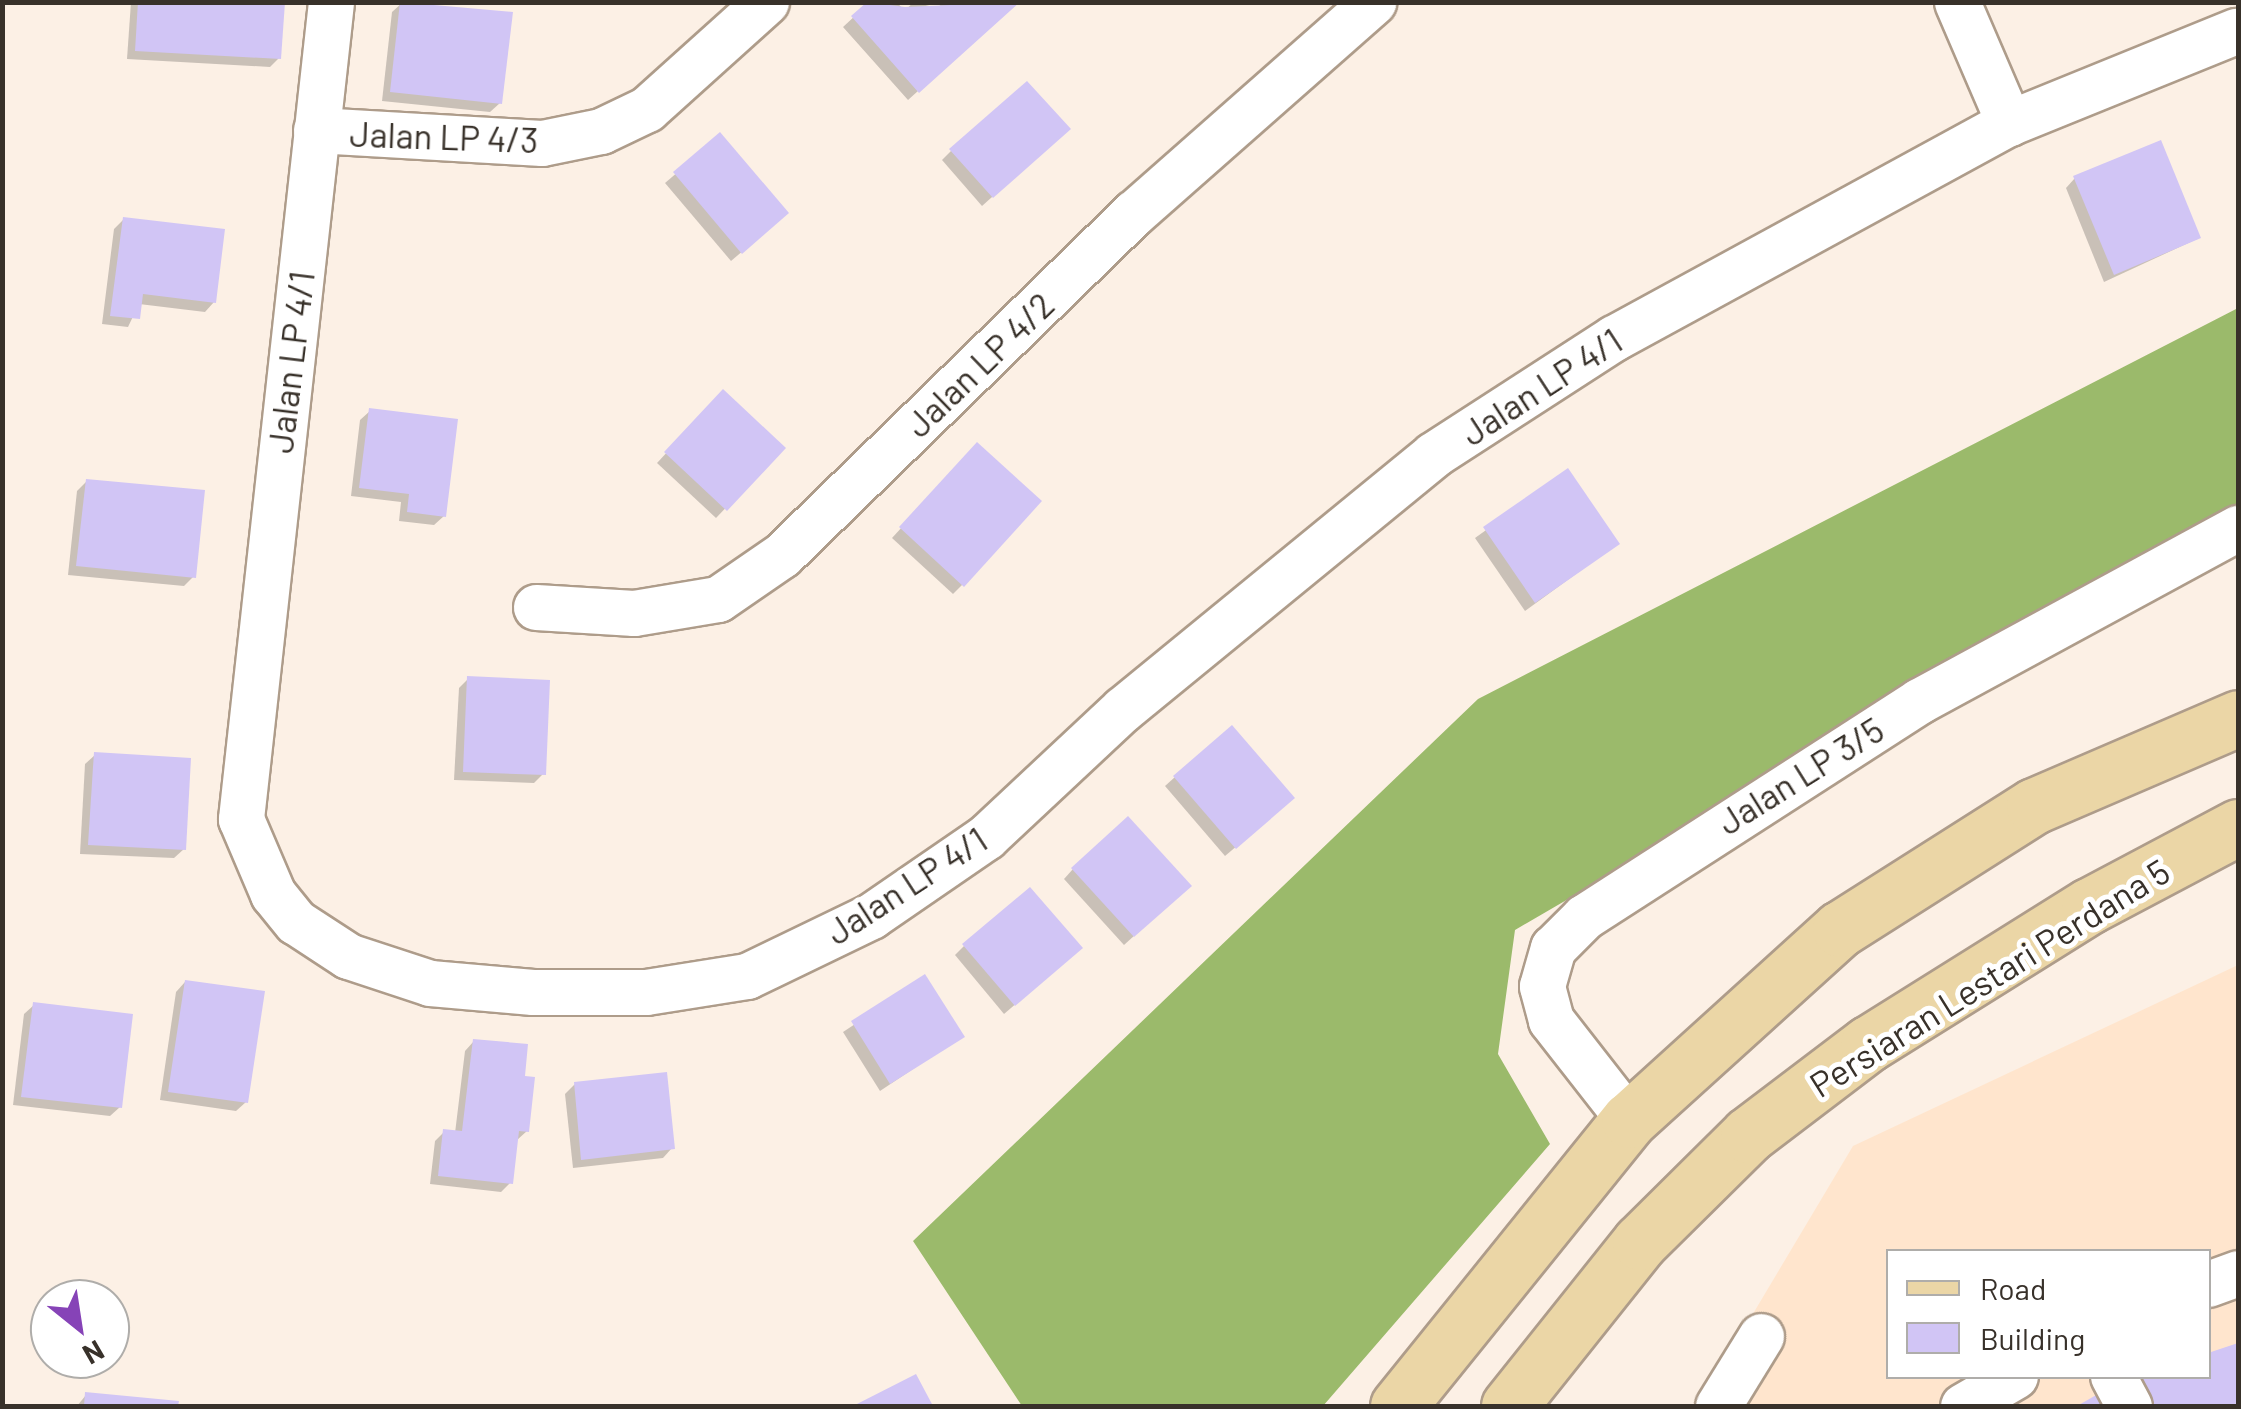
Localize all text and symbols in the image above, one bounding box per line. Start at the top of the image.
street label: Jalan LP 4/3 [349,112,539,160]
street label: Jalan LP 4/1 [258,269,322,455]
street label: Jalan LP 4/2 [896,283,1062,445]
street label: Jalan LP 4/1 [1453,319,1629,453]
street label: Jalan LP 3/5 [1709,708,1891,842]
street label: Jalan LP 4/1 [818,818,994,952]
street label: Persiaran Lestari Perdana 5 [1802,849,2176,1105]
legend [1886,1249,2211,1379]
text: Road [1980,1270,2046,1306]
north arrow [30,1279,130,1379]
text: Building [1980,1320,2085,1356]
text: N [77,1334,111,1373]

